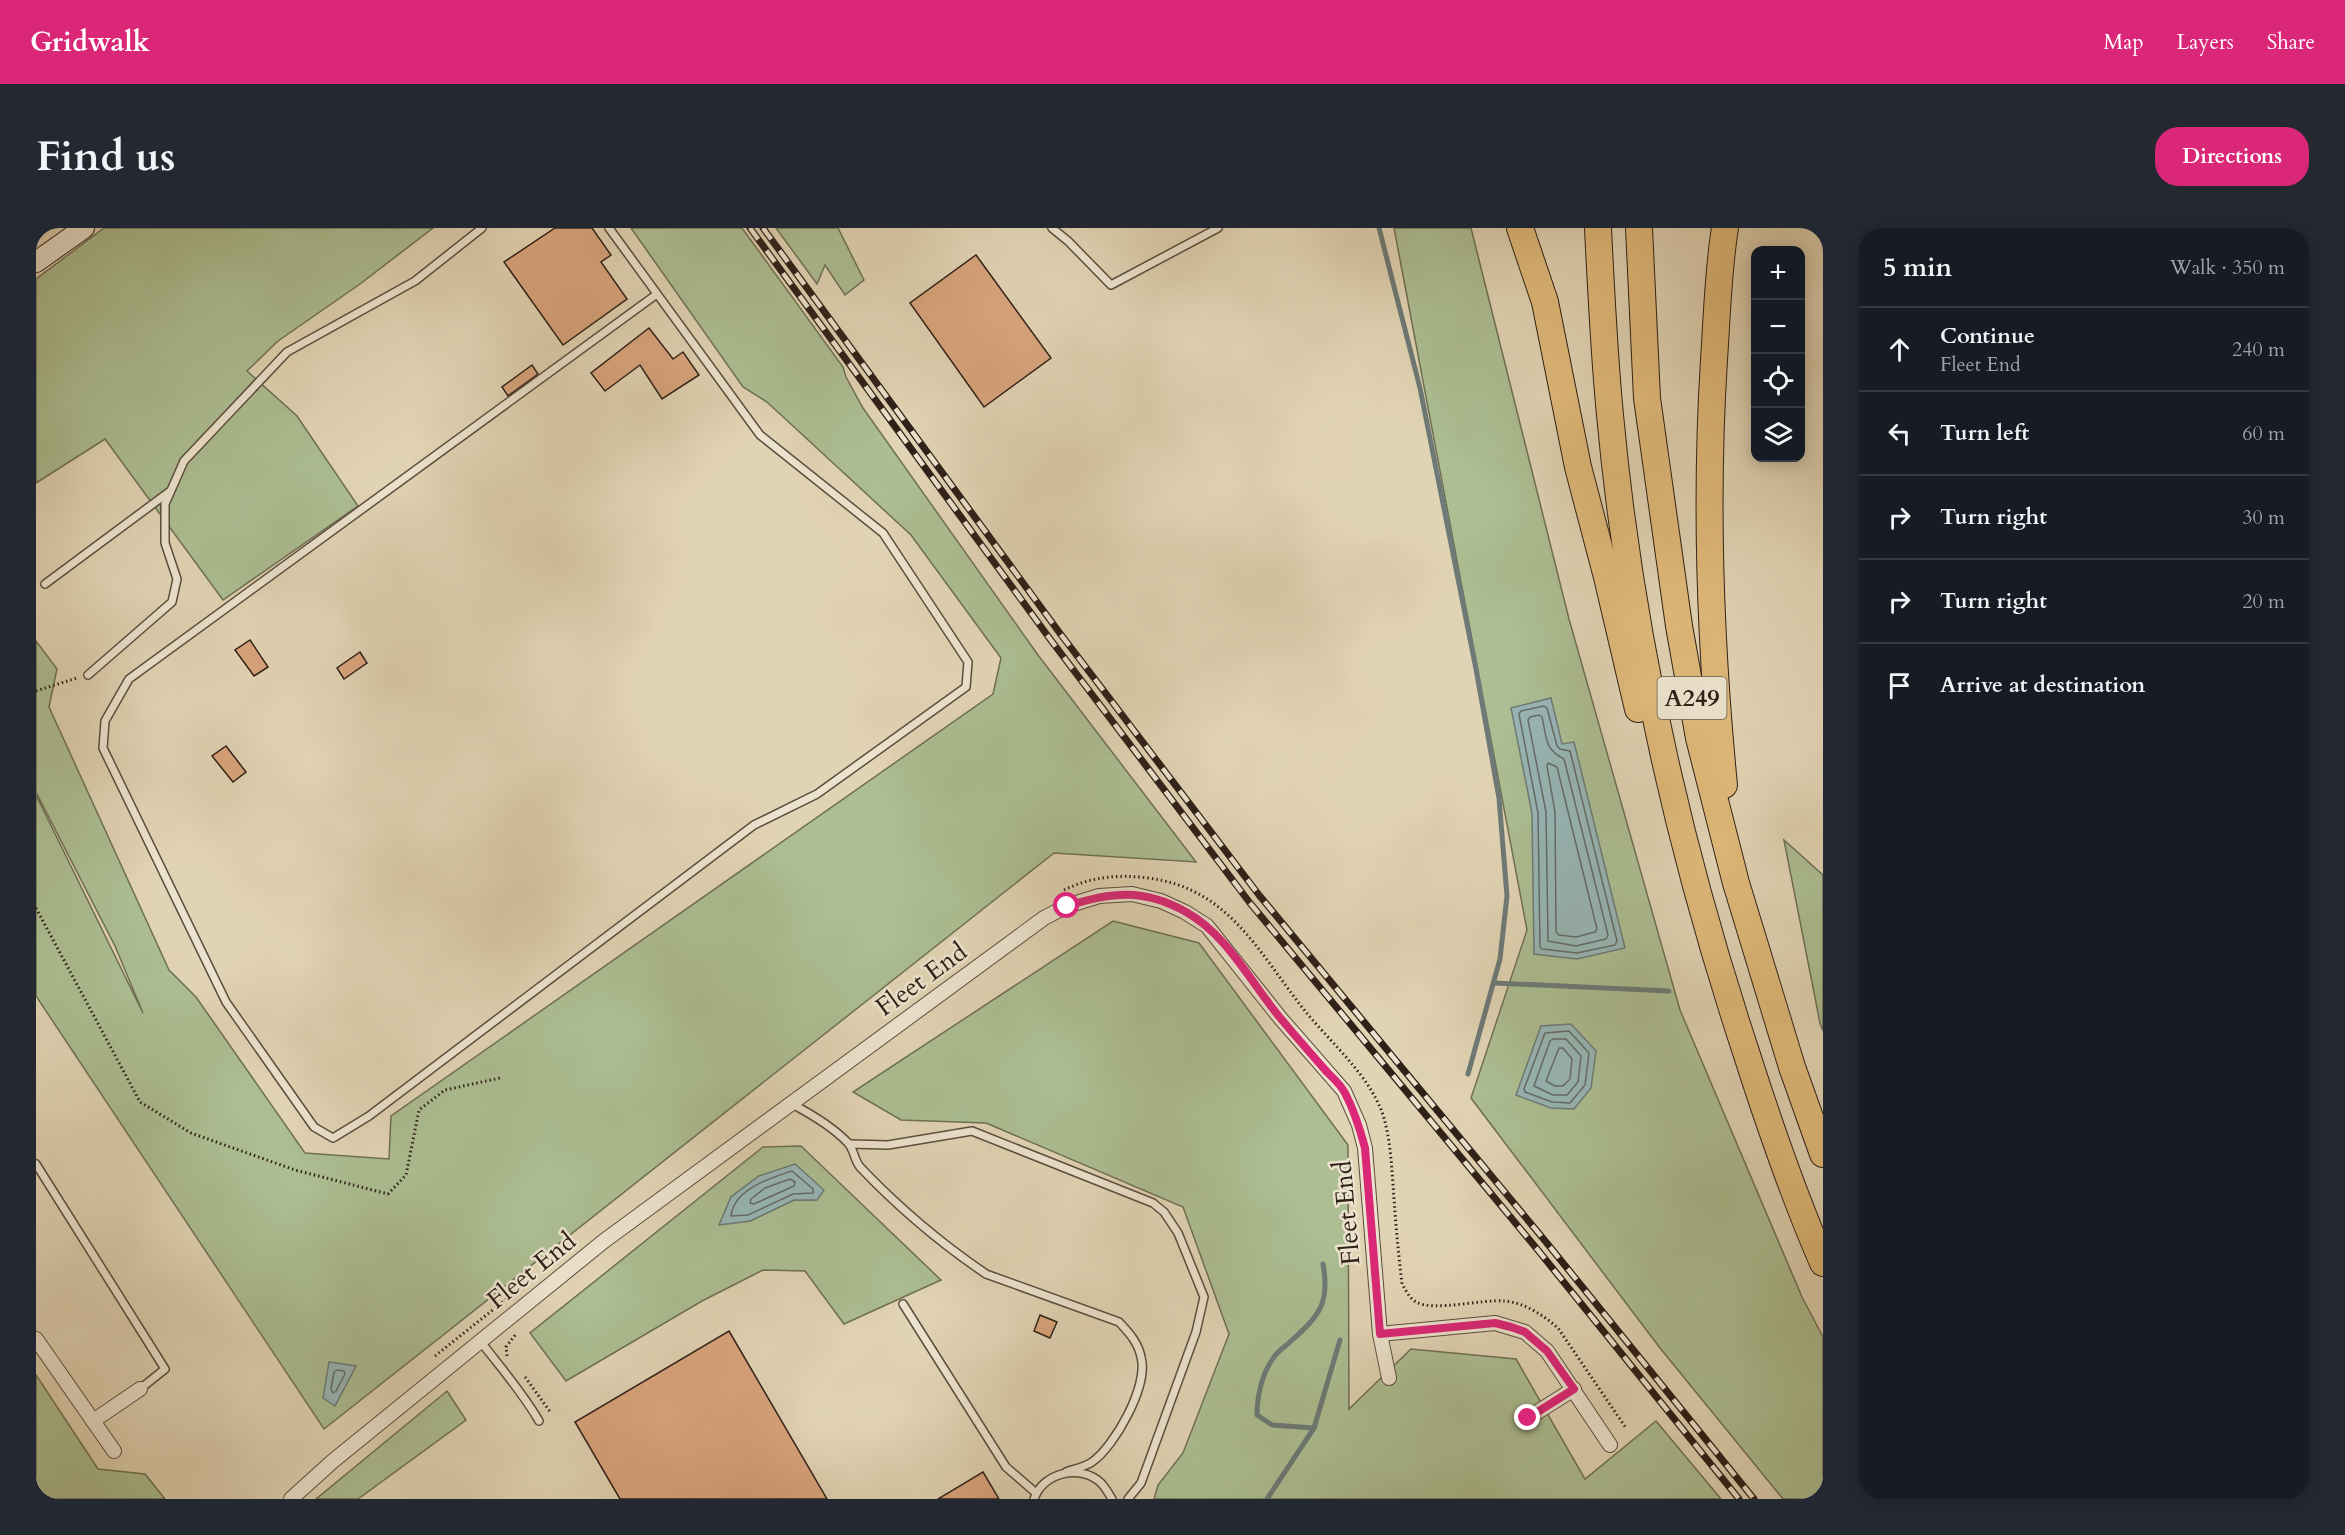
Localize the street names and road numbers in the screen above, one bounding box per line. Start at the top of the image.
road number: A249 [1658,677,1726,719]
street label: Fleet End [869,934,974,1024]
street label: Fleet End [1324,1159,1369,1267]
street label: Fleet End [480,1224,583,1317]

